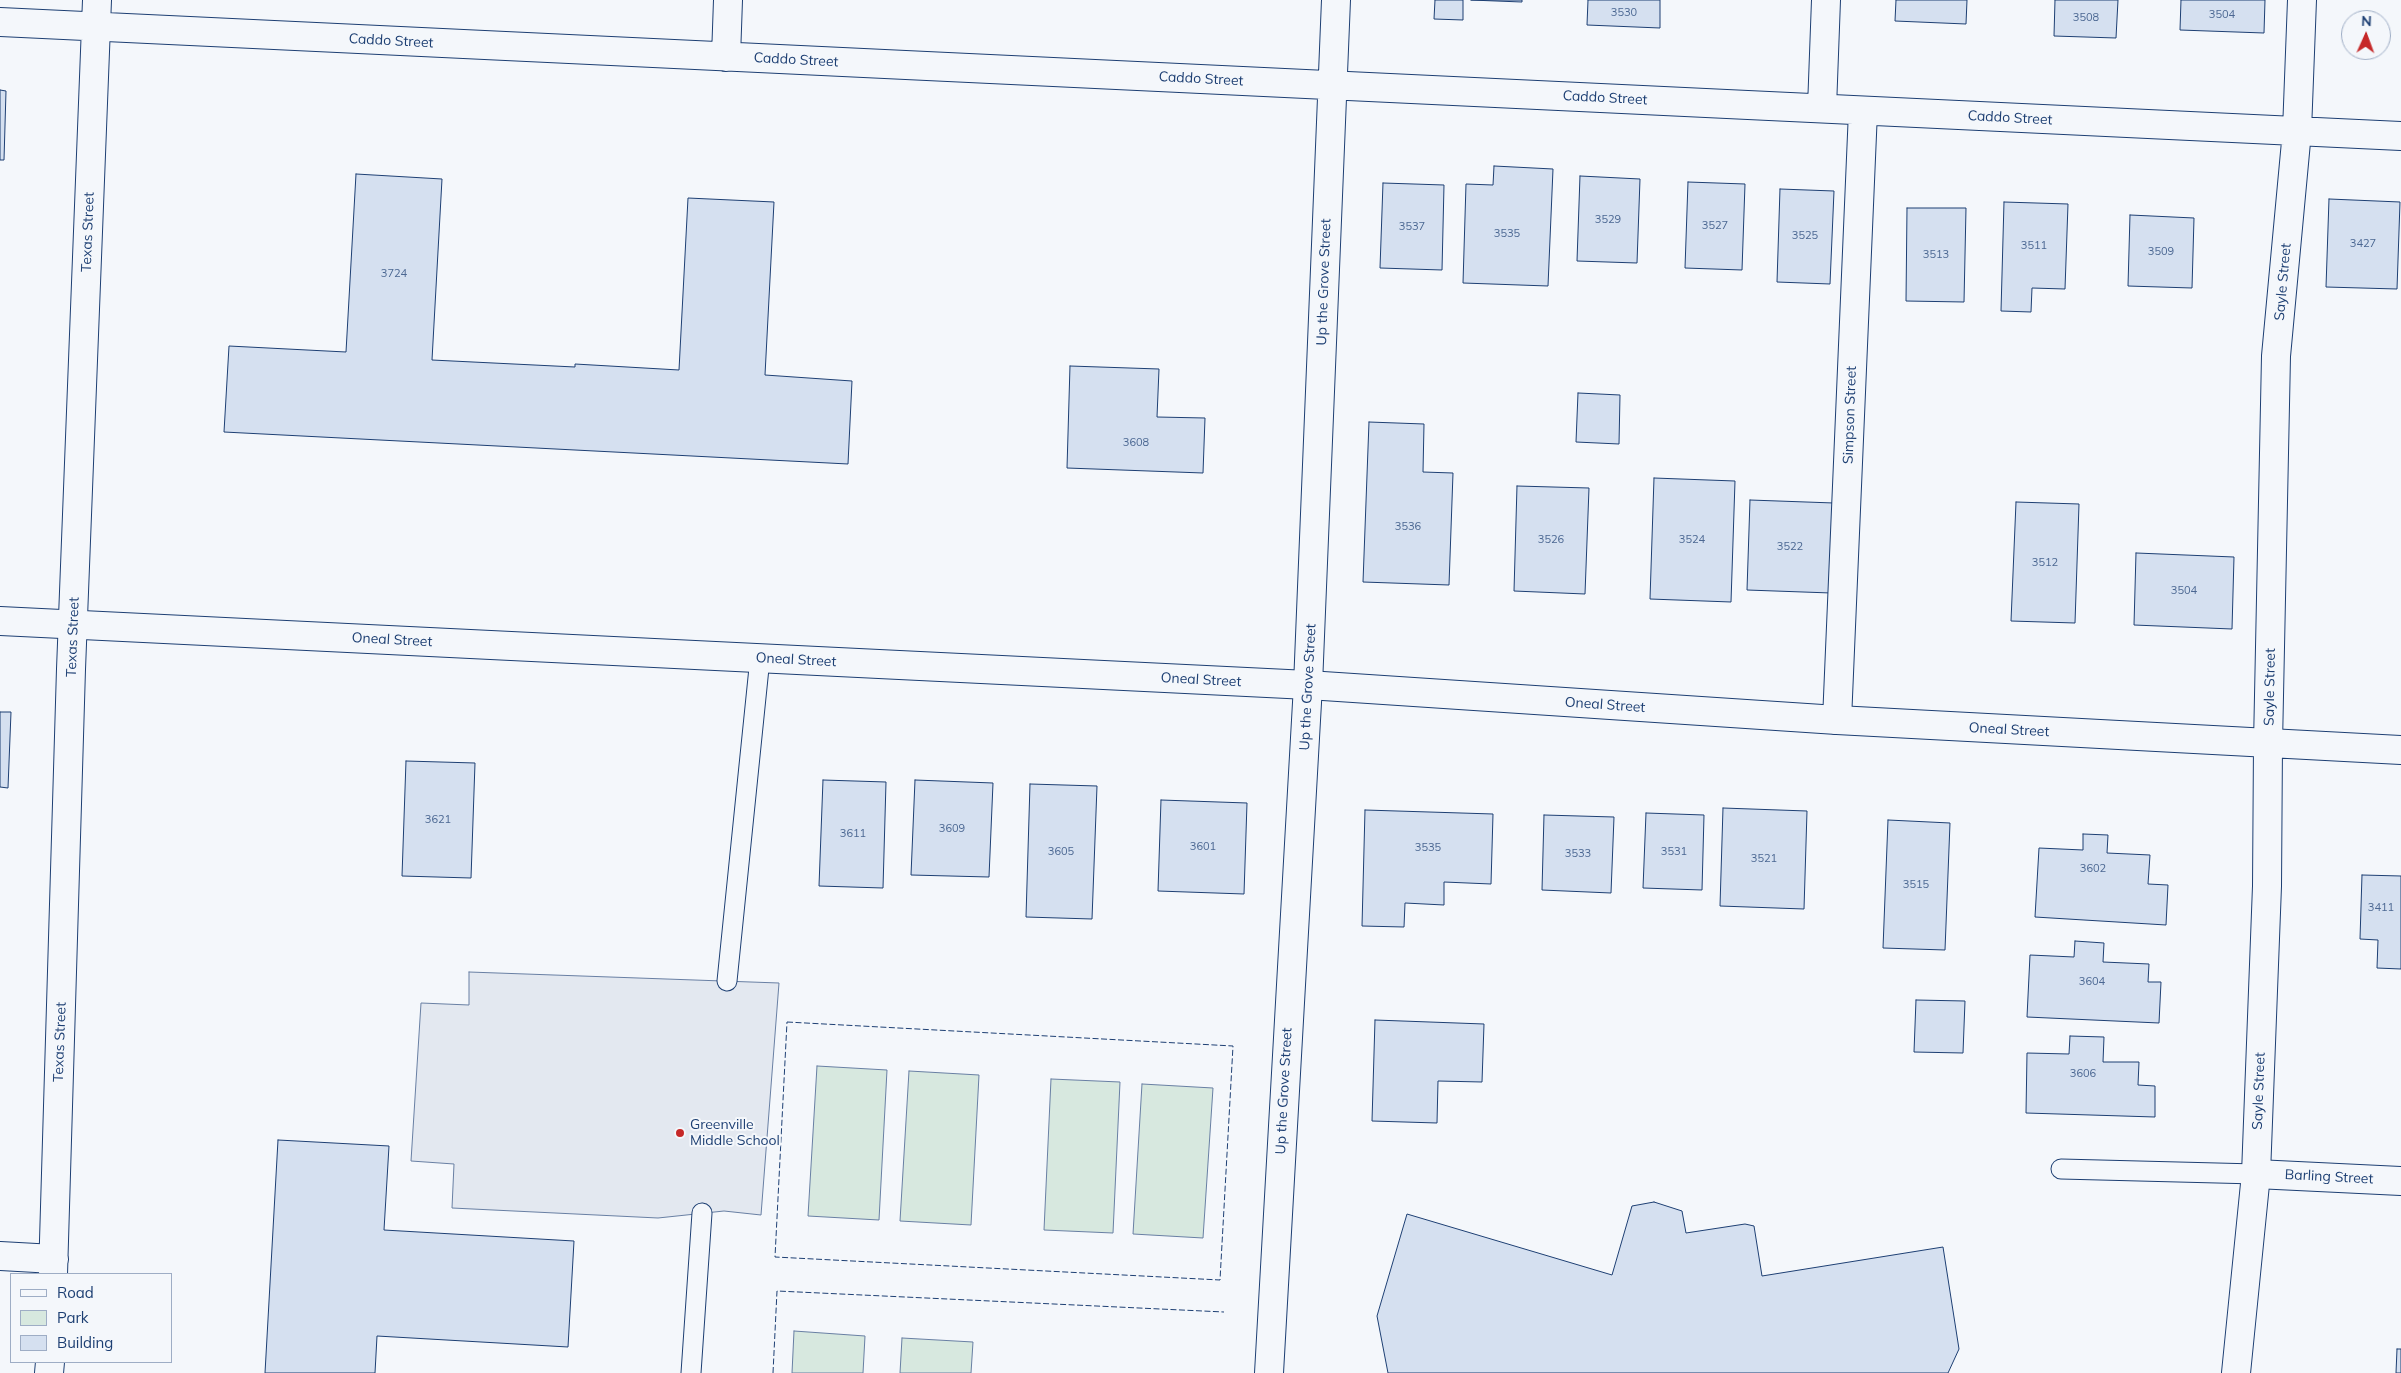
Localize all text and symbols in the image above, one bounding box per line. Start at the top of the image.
house number: 3530 [1611,6,1637,20]
house number: 3504 [2209,8,2235,22]
north arrow [2341,10,2391,60]
house number: 3508 [2073,11,2099,25]
text: N [2361,12,2372,30]
street label: Caddo Street [348,30,434,52]
street label: Caddo Street [753,49,839,71]
street label: Caddo Street [1158,68,1244,90]
street label: Caddo Street [1562,87,1648,109]
street label: Caddo Street [1967,107,2053,129]
street label: Texas Street [78,192,98,272]
house number: 3529 [1595,213,1621,227]
street label: Up the Grove Street [1313,218,1335,346]
house number: 3527 [1702,219,1728,233]
house number: 3537 [1399,220,1425,234]
house number: 3535 [1494,227,1520,241]
house number: 3525 [1792,229,1818,243]
house number: 3427 [2350,237,2376,251]
house number: 3511 [2021,239,2047,253]
street label: Sayle Street [2271,243,2295,321]
house number: 3509 [2148,245,2174,259]
house number: 3513 [1923,248,1949,262]
house number: 3724 [381,267,407,281]
street label: Simpson Street [1840,366,1860,464]
house number: 3608 [1123,436,1149,450]
house number: 3536 [1395,520,1421,534]
house number: 3526 [1538,533,1564,547]
house number: 3524 [1679,533,1705,547]
house number: 3522 [1777,540,1803,554]
house number: 3512 [2032,556,2058,570]
house number: 3504 [2171,584,2197,598]
street label: Texas Street [63,597,83,677]
street label: Up the Grove Street [1296,623,1320,751]
street label: Oneal Street [351,629,433,651]
street label: Sayle Street [2261,648,2279,726]
street label: Oneal Street [755,649,837,671]
street label: Oneal Street [1160,669,1242,691]
street label: Oneal Street [1564,694,1646,716]
street label: Oneal Street [1968,719,2050,741]
house number: 3621 [425,813,451,827]
house number: 3609 [939,822,965,836]
house number: 3611 [840,827,866,841]
house number: 3601 [1190,840,1216,854]
house number: 3535 [1415,841,1441,855]
house number: 3605 [1048,845,1074,859]
house number: 3531 [1661,845,1687,859]
house number: 3533 [1565,847,1591,861]
house number: 3521 [1751,852,1777,866]
house number: 3602 [2080,862,2106,876]
house number: 3515 [1903,878,1929,892]
house number: 3411 [2368,901,2394,915]
house number: 3604 [2079,975,2105,989]
street label: Texas Street [50,1002,70,1082]
street label: Up the Grove Street [1272,1027,1296,1155]
street label: Sayle Street [2249,1052,2269,1130]
house number: 3606 [2070,1067,2096,1081]
place label: Greenville Middle School [690,1117,780,1150]
marker: Greenville Middle School [674,1127,686,1139]
street label: Barling Street [2284,1166,2374,1188]
legend [10,1273,172,1363]
text: Road [57,1283,94,1302]
text: Park [57,1308,89,1327]
text: Building [57,1333,113,1352]

